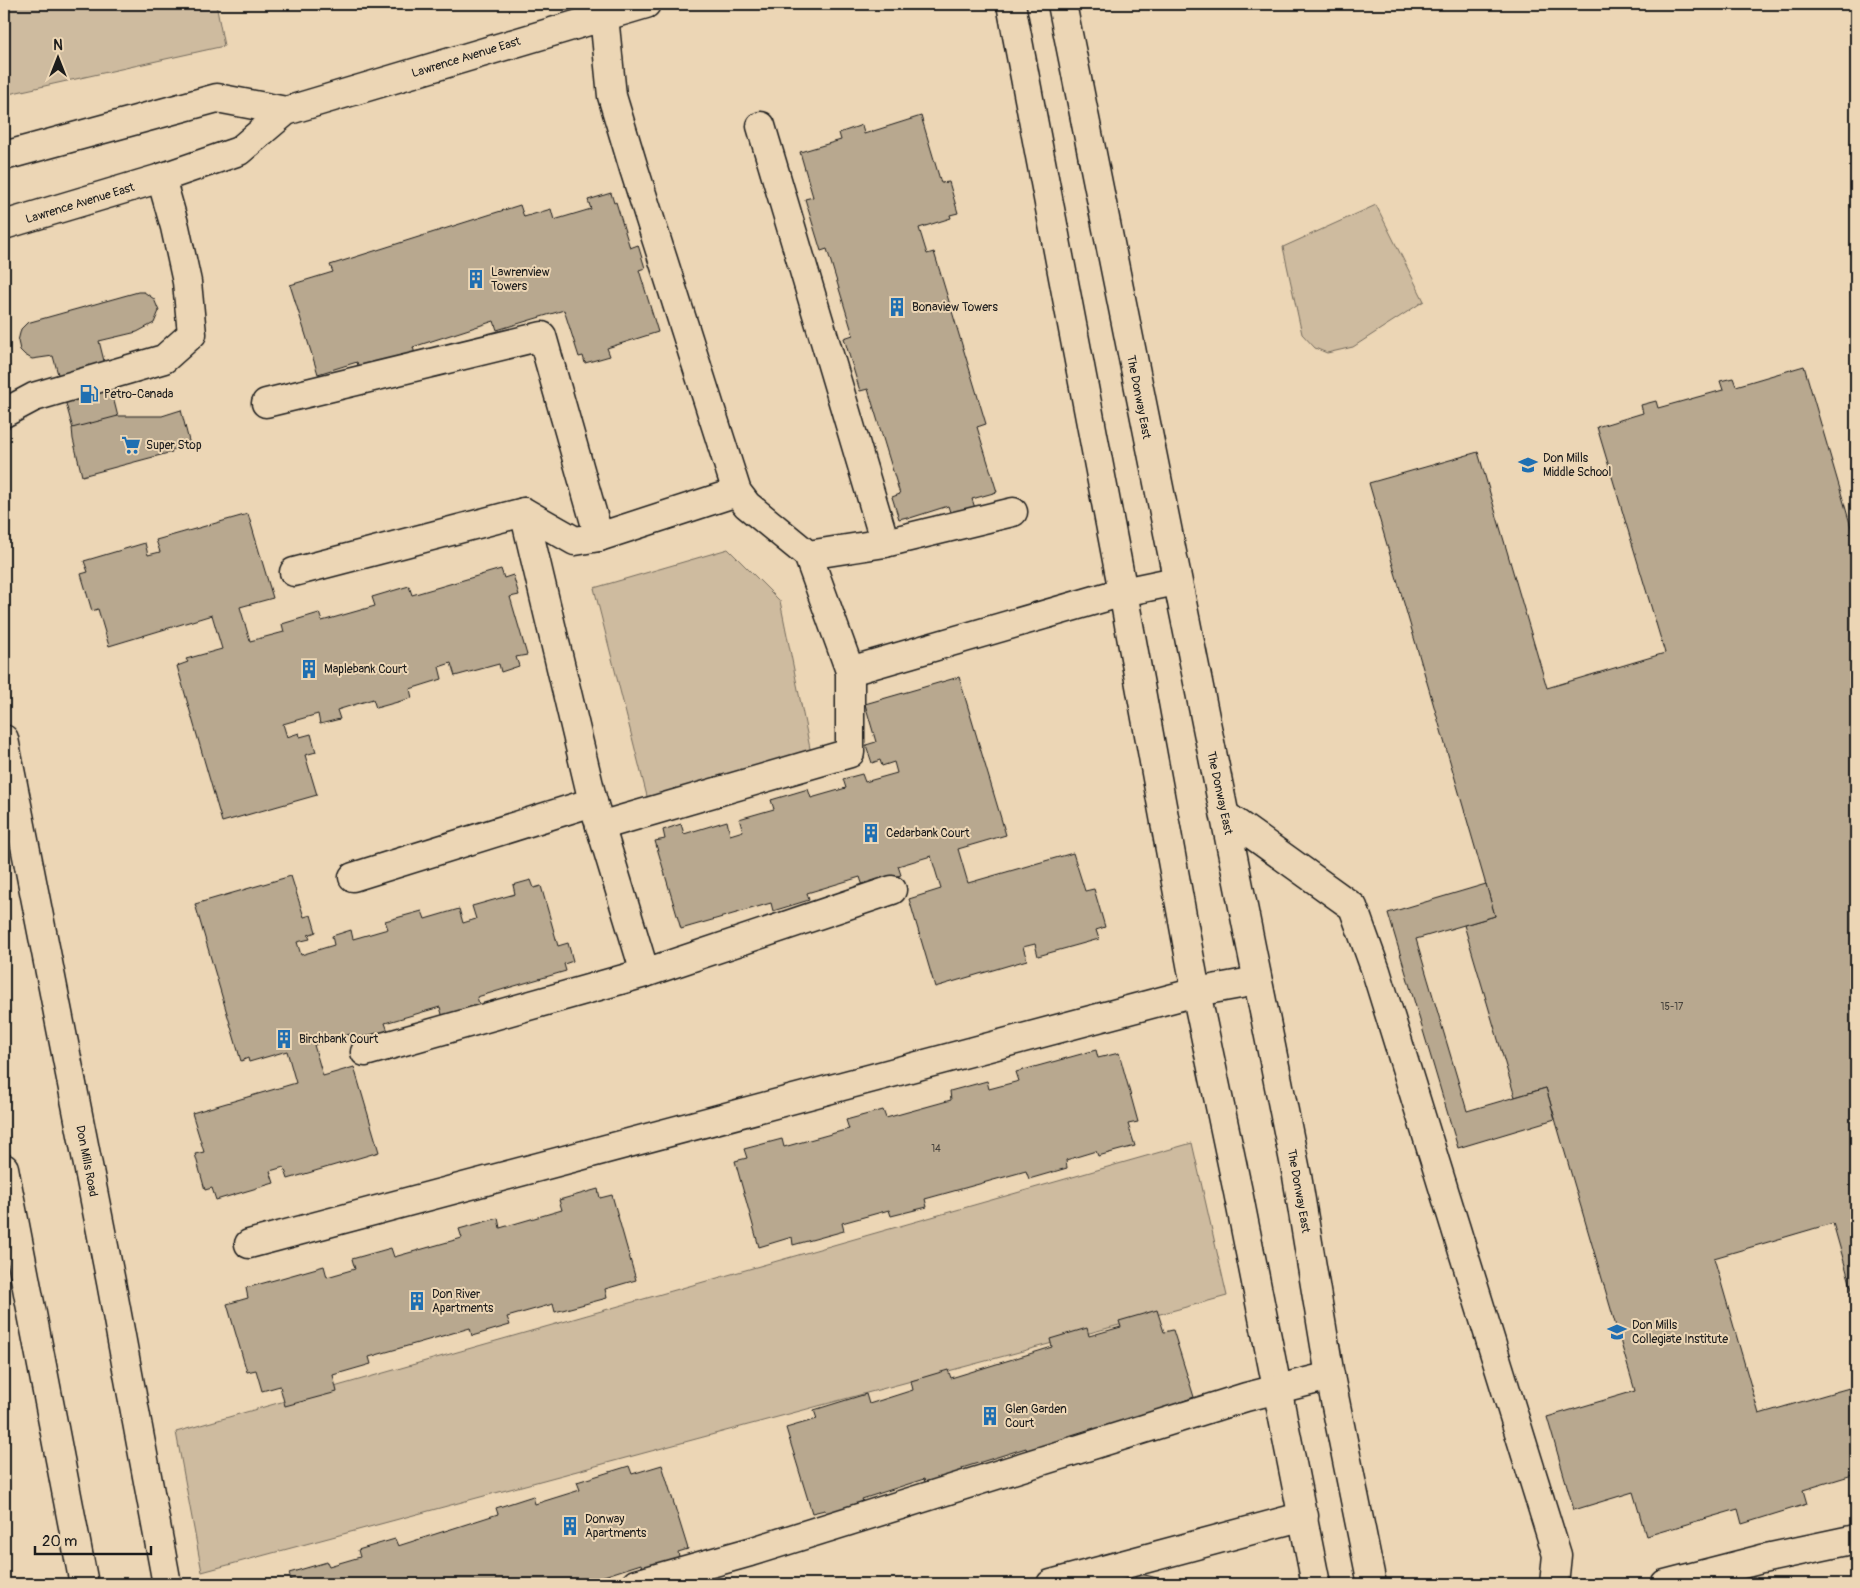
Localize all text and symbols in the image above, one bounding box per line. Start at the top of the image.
north arrow [32,32,82,82]
street label: Lawrence Avenue East [410,34,523,81]
text: N [53,37,63,54]
street label: Lawrence Avenue East [24,180,137,227]
place label: Lawrenview Towers [491,265,550,294]
building icon: Lawrenview Towers [465,268,487,290]
building icon: Bonaview Towers [886,296,908,318]
place label: Bonaview Towers [912,300,998,315]
street label: The Donway East [1123,354,1154,440]
fuel station icon: Petro-Canada [78,383,100,405]
place label: Petro-Canada [104,387,174,402]
supermarket icon: Super Stop [120,434,142,456]
place label: Super Stop [146,438,202,453]
place label: Don Mills Middle School [1543,451,1612,480]
school or university icon: Don Mills Middle School [1517,454,1539,476]
building icon: Maplebank Court [298,658,320,680]
place label: Maplebank Court [324,662,407,677]
street label: The Donway East [1203,750,1236,836]
building icon: Cedarbank Court [860,822,882,844]
place label: Cedarbank Court [886,826,970,841]
house number: 15-17 [1661,1001,1684,1013]
building icon: Birchbank Court [273,1028,295,1050]
place label: Birchbank Court [299,1032,379,1047]
street label: Don Mills Road [72,1124,101,1198]
house number: 14 [931,1143,941,1155]
street label: The Donway East [1284,1148,1313,1234]
place label: Don River Apartments [432,1287,494,1316]
building icon: Don River Apartments [406,1290,428,1312]
place label: Don Mills Collegiate Institute [1632,1318,1728,1347]
school or university icon: Don Mills Collegiate Institute [1606,1321,1628,1343]
place label: Glen Garden Court [1005,1402,1067,1431]
building icon: Glen Garden Court [979,1405,1001,1427]
place label: Donway Apartments [585,1512,647,1541]
building icon: Donway Apartments [559,1515,581,1537]
scale bar [35,1523,151,1555]
text: 20 m [42,1532,77,1551]

